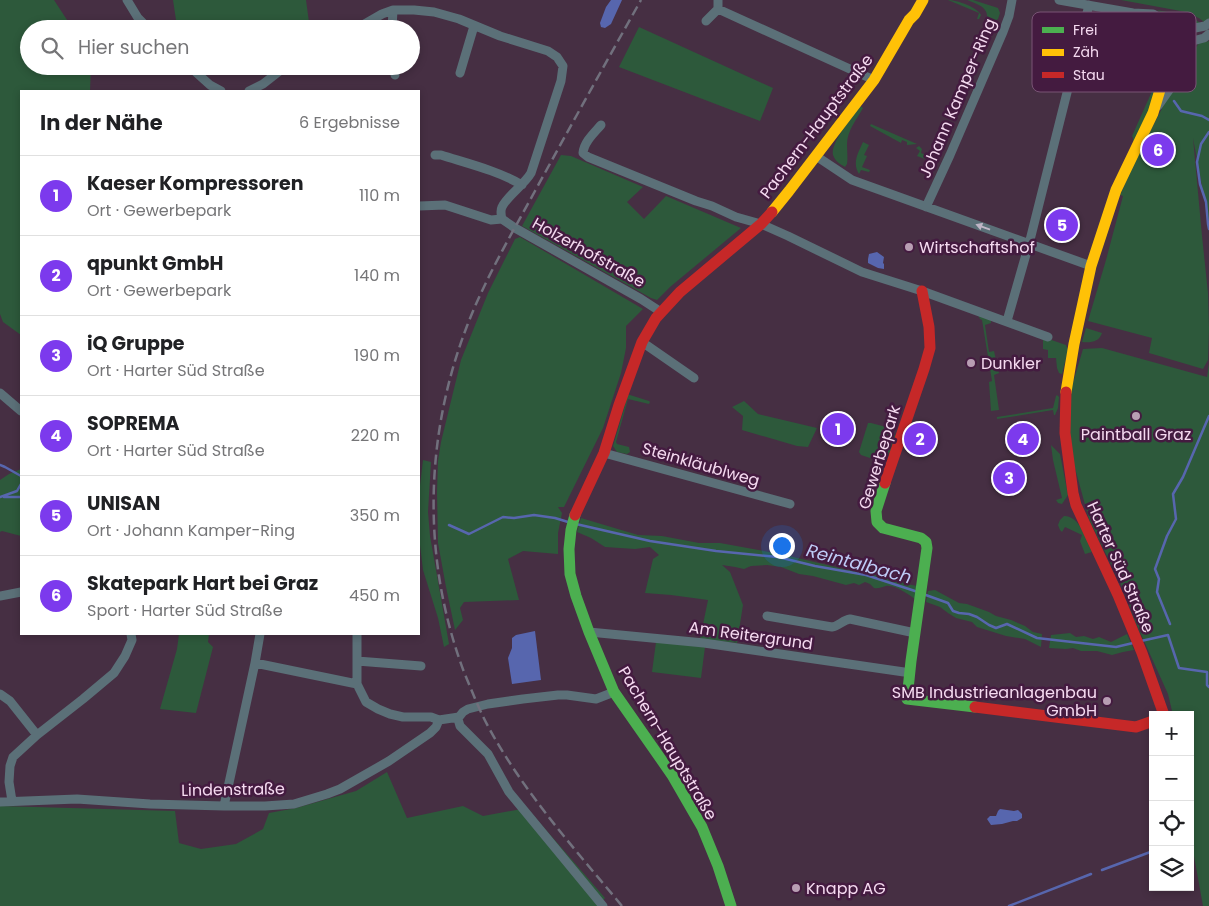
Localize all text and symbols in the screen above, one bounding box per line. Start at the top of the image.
legend [1032,12,1196,92]
street label: Johann Kamper-Ring [913,15,1002,182]
search box [20,20,420,75]
text: Frei [1073,20,1097,40]
icon: search [38,34,66,62]
text: Hier suchen [78,34,189,61]
text: Zäh [1073,42,1099,62]
street label: Pachern-Hauptstraße [754,49,878,203]
text: Stau [1073,65,1105,85]
text: In der Nähe [40,108,163,137]
text: 6 Ergebnisse [299,111,400,134]
pin: 6 [1142,131,1174,169]
text: Kaeser Kompressoren [87,170,303,197]
text: 1 [53,184,59,207]
text: 110 m [359,184,400,207]
text: Ort · Gewerbepark [87,199,231,222]
pin: 5 [1046,206,1078,244]
street label: Holzerhofstraße [528,212,649,293]
one-way arrow [975,223,990,231]
place label: Wirtschaftshof [919,236,1035,259]
marker: Wirtschaftshof [903,241,915,253]
text: qpunkt GmbH [87,250,223,277]
text: 2 [51,264,61,287]
text: 140 m [354,264,400,287]
text: Ort · Gewerbepark [87,279,231,302]
text: iQ Gruppe [87,330,185,357]
text: 3 [51,344,61,367]
text: 190 m [354,344,400,367]
place label: Dunkler [981,352,1041,375]
marker: Dunkler [965,357,977,369]
text: Ort · Harter Süd Straße [87,359,265,382]
street label: Gewerbepark [853,401,906,512]
text: SOPREMA [87,410,180,437]
pin: 1 [822,410,854,448]
marker: Paintball Graz [1130,410,1142,422]
pin: 2 [904,420,936,458]
pin: 4 [1007,420,1039,458]
place label: Paintball Graz [1081,423,1191,446]
text: 4 [51,424,61,447]
text: 220 m [351,424,400,447]
street label: Steinkläublweg [639,437,762,492]
text: Ort · Harter Süd Straße [87,439,265,462]
pin: 3 [993,459,1025,497]
text: UNISAN [87,490,160,517]
street label: Harter Süd Straße [1081,498,1160,637]
text: 5 [51,504,61,527]
text: 350 m [350,504,400,527]
text: Ort · Johann Kamper-Ring [87,519,295,542]
your location [769,533,795,559]
water label: Reintalbach [804,537,915,590]
text: Skatepark Hart bei Graz [87,570,318,597]
text: 6 [51,584,61,607]
text: 450 m [349,584,400,607]
text: Sport · Harter Süd Straße [87,599,283,622]
street label: Am Reitergrund [687,615,814,656]
street label: Pachern-Hauptstraße [613,662,723,824]
place label: SMB Industrieanlagenbau GmbH [892,681,1097,722]
marker: SMB Industrieanlagenbau GmbH [1101,695,1113,707]
map controls [1149,711,1194,891]
button: + [1149,711,1194,756]
button: − [1149,756,1194,801]
street label: Lindenstraße [181,777,285,802]
button: locate [1149,801,1194,846]
button: layers [1149,846,1194,891]
place label: Knapp AG [806,877,886,900]
marker: Knapp AG [790,882,802,894]

